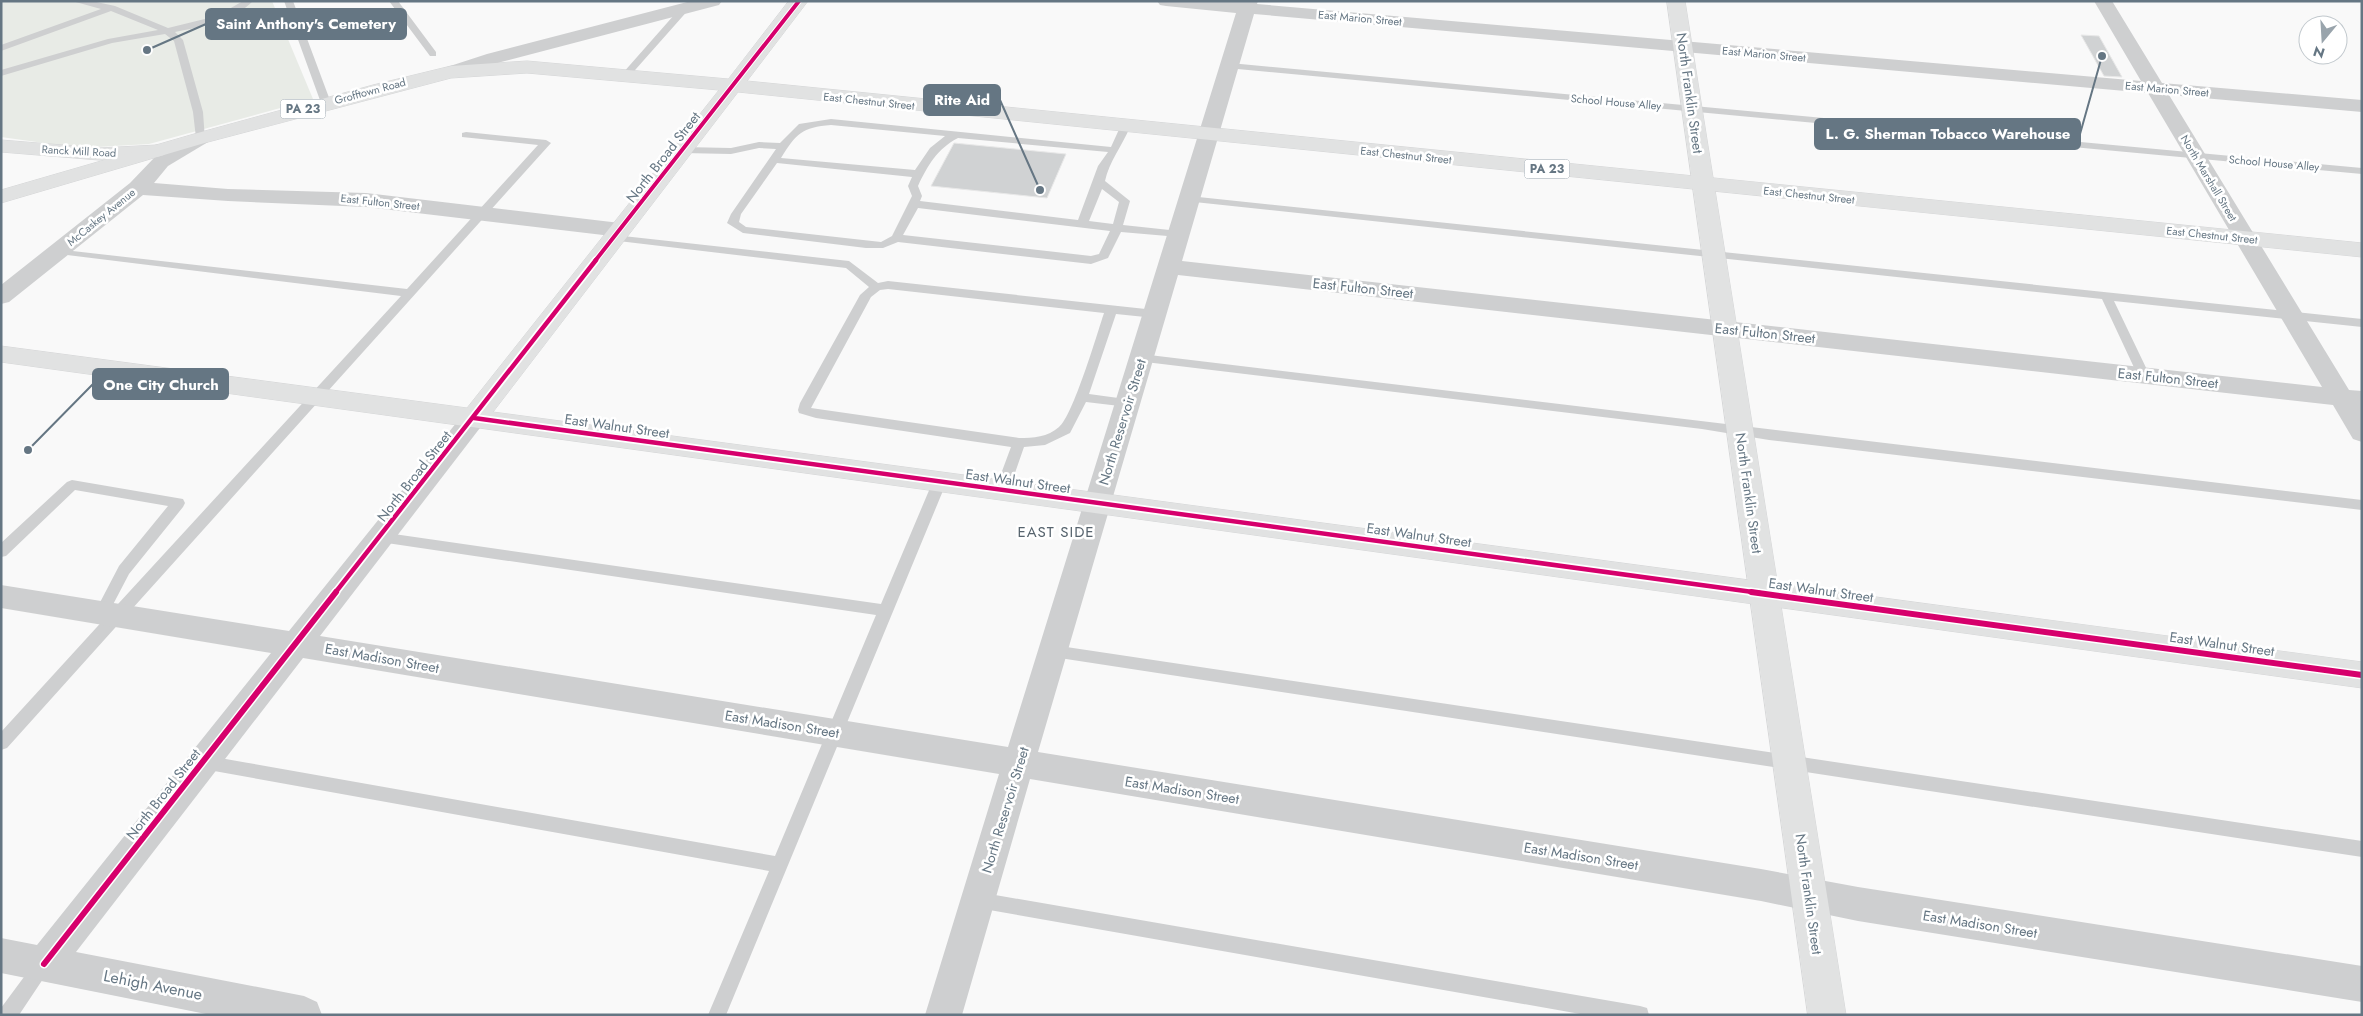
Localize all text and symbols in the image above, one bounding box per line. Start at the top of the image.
street label: East Marion Street [1318,6,1403,30]
callout: Saint Anthony's Cemetery [206,9,406,39]
text: Saint Anthony's Cemetery [216,13,396,35]
north arrow [2298,15,2348,65]
street label: North Franklin Street [1672,31,1708,155]
text: N [2311,41,2327,64]
street label: East Marion Street [1722,42,1807,66]
street label: Grofftown Road [333,74,407,108]
street label: East Marion Street [2125,77,2210,101]
callout: Rite Aid [924,85,1000,115]
street label: East Chestnut Street [823,88,916,114]
text: Rite Aid [934,89,990,111]
street label: School House Alley [1570,90,1662,114]
road number: PA 23 [280,100,326,118]
street label: North Broad Street [621,107,705,207]
callout: L. G. Sherman Tobacco Warehouse [1815,119,2080,149]
text: L. G. Sherman Tobacco Warehouse [1826,123,2071,145]
street label: North Marshall Street [2177,132,2241,224]
street label: Ranck Mill Road [41,141,117,161]
street label: East Chestnut Street [1360,142,1453,168]
street label: School House Alley [2228,151,2320,175]
road number: PA 23 [1524,160,1570,178]
street label: East Chestnut Street [1763,182,1856,208]
street label: McCaskey Avenue [63,184,139,250]
street label: East Fulton Street [340,190,421,214]
street label: East Chestnut Street [2166,222,2259,248]
street label: East Fulton Street [1312,273,1415,303]
street label: East Fulton Street [1714,318,1817,348]
street label: North Reservoir Street [1093,356,1151,488]
street label: East Fulton Street [2117,363,2220,393]
callout: One City Church [93,369,228,399]
text: One City Church [103,374,219,396]
street label: East Walnut Street [563,409,671,443]
street label: North Broad Street [372,426,456,526]
street label: North Franklin Street [1731,431,1767,555]
street label: East Walnut Street [964,464,1072,498]
street label: East Walnut Street [1365,518,1473,552]
district label: EAST SIDE [1017,521,1095,543]
street label: East Walnut Street [1767,573,1875,607]
street label: East Walnut Street [2168,627,2276,661]
street label: East Madison Street [323,638,441,678]
street label: East Madison Street [723,705,841,743]
street label: North Broad Street [121,744,205,844]
street label: North Reservoir Street [976,744,1034,876]
street label: East Madison Street [1123,771,1241,809]
street label: North Franklin Street [1791,832,1827,956]
street label: East Madison Street [1522,837,1640,875]
street label: East Madison Street [1921,905,2039,943]
street label: Lehigh Avenue [102,964,204,1006]

